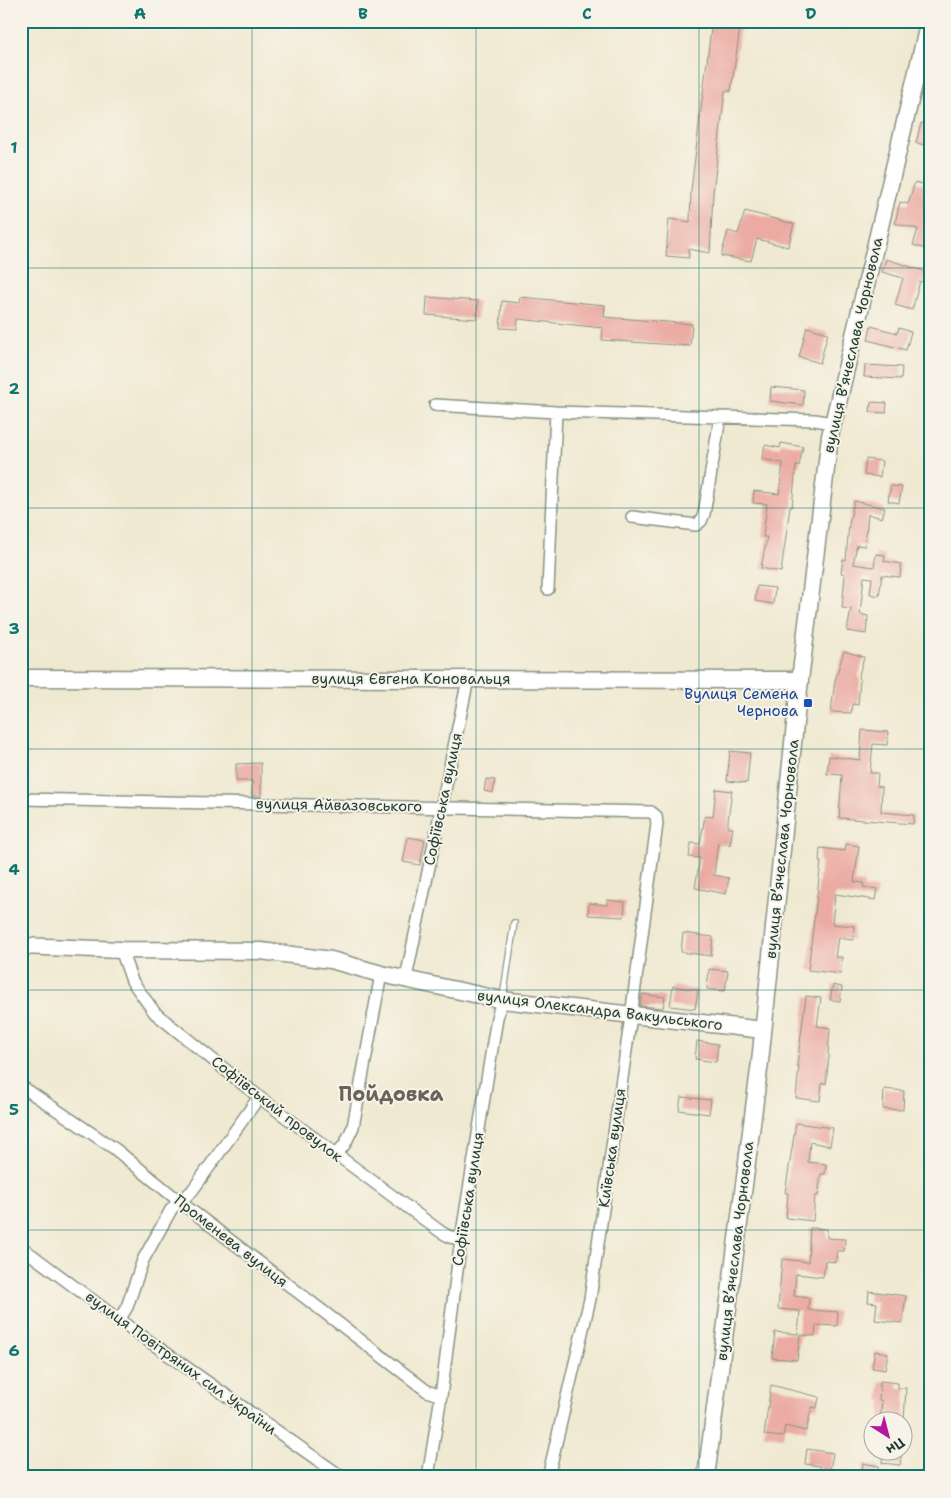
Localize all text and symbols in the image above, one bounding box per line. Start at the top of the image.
text: A [134,3,146,24]
text: B [358,3,368,24]
text: C [582,3,592,24]
text: D [805,3,817,24]
text: 1 [10,137,18,158]
street label: вулиця Вʼячеслава Чорновола [818,235,888,455]
text: 2 [8,378,20,399]
text: 3 [8,618,20,639]
street label: вулиця Євгена Коновальця [312,669,510,689]
place label: Вулиця Семена Чернова [684,684,799,721]
marker: Вулиця Семена Чернова [802,697,814,709]
street label: Софіївська вулиця [419,731,467,867]
street label: вулиця Вʼячеслава Чорновола [761,738,804,960]
street label: вулиця Айвазовського [256,794,422,816]
text: 4 [8,859,20,880]
street label: вулиця Олександра Вакульського [476,985,724,1035]
street label: Софіївський провулок [207,1051,347,1167]
district label: Пойдовка [339,1081,444,1107]
street label: Київська вулиця [594,1087,630,1209]
text: 5 [9,1099,19,1120]
street label: Софіївська вулиця [448,1131,488,1267]
street label: вулиця Вʼячеслава Чорновола [712,1140,758,1362]
street label: Променева вулиця [170,1190,292,1292]
street label: вулиця Повітряних сил України [81,1287,281,1439]
text: 6 [8,1340,20,1361]
north arrow [864,1410,914,1460]
text: Пн [883,1434,908,1459]

